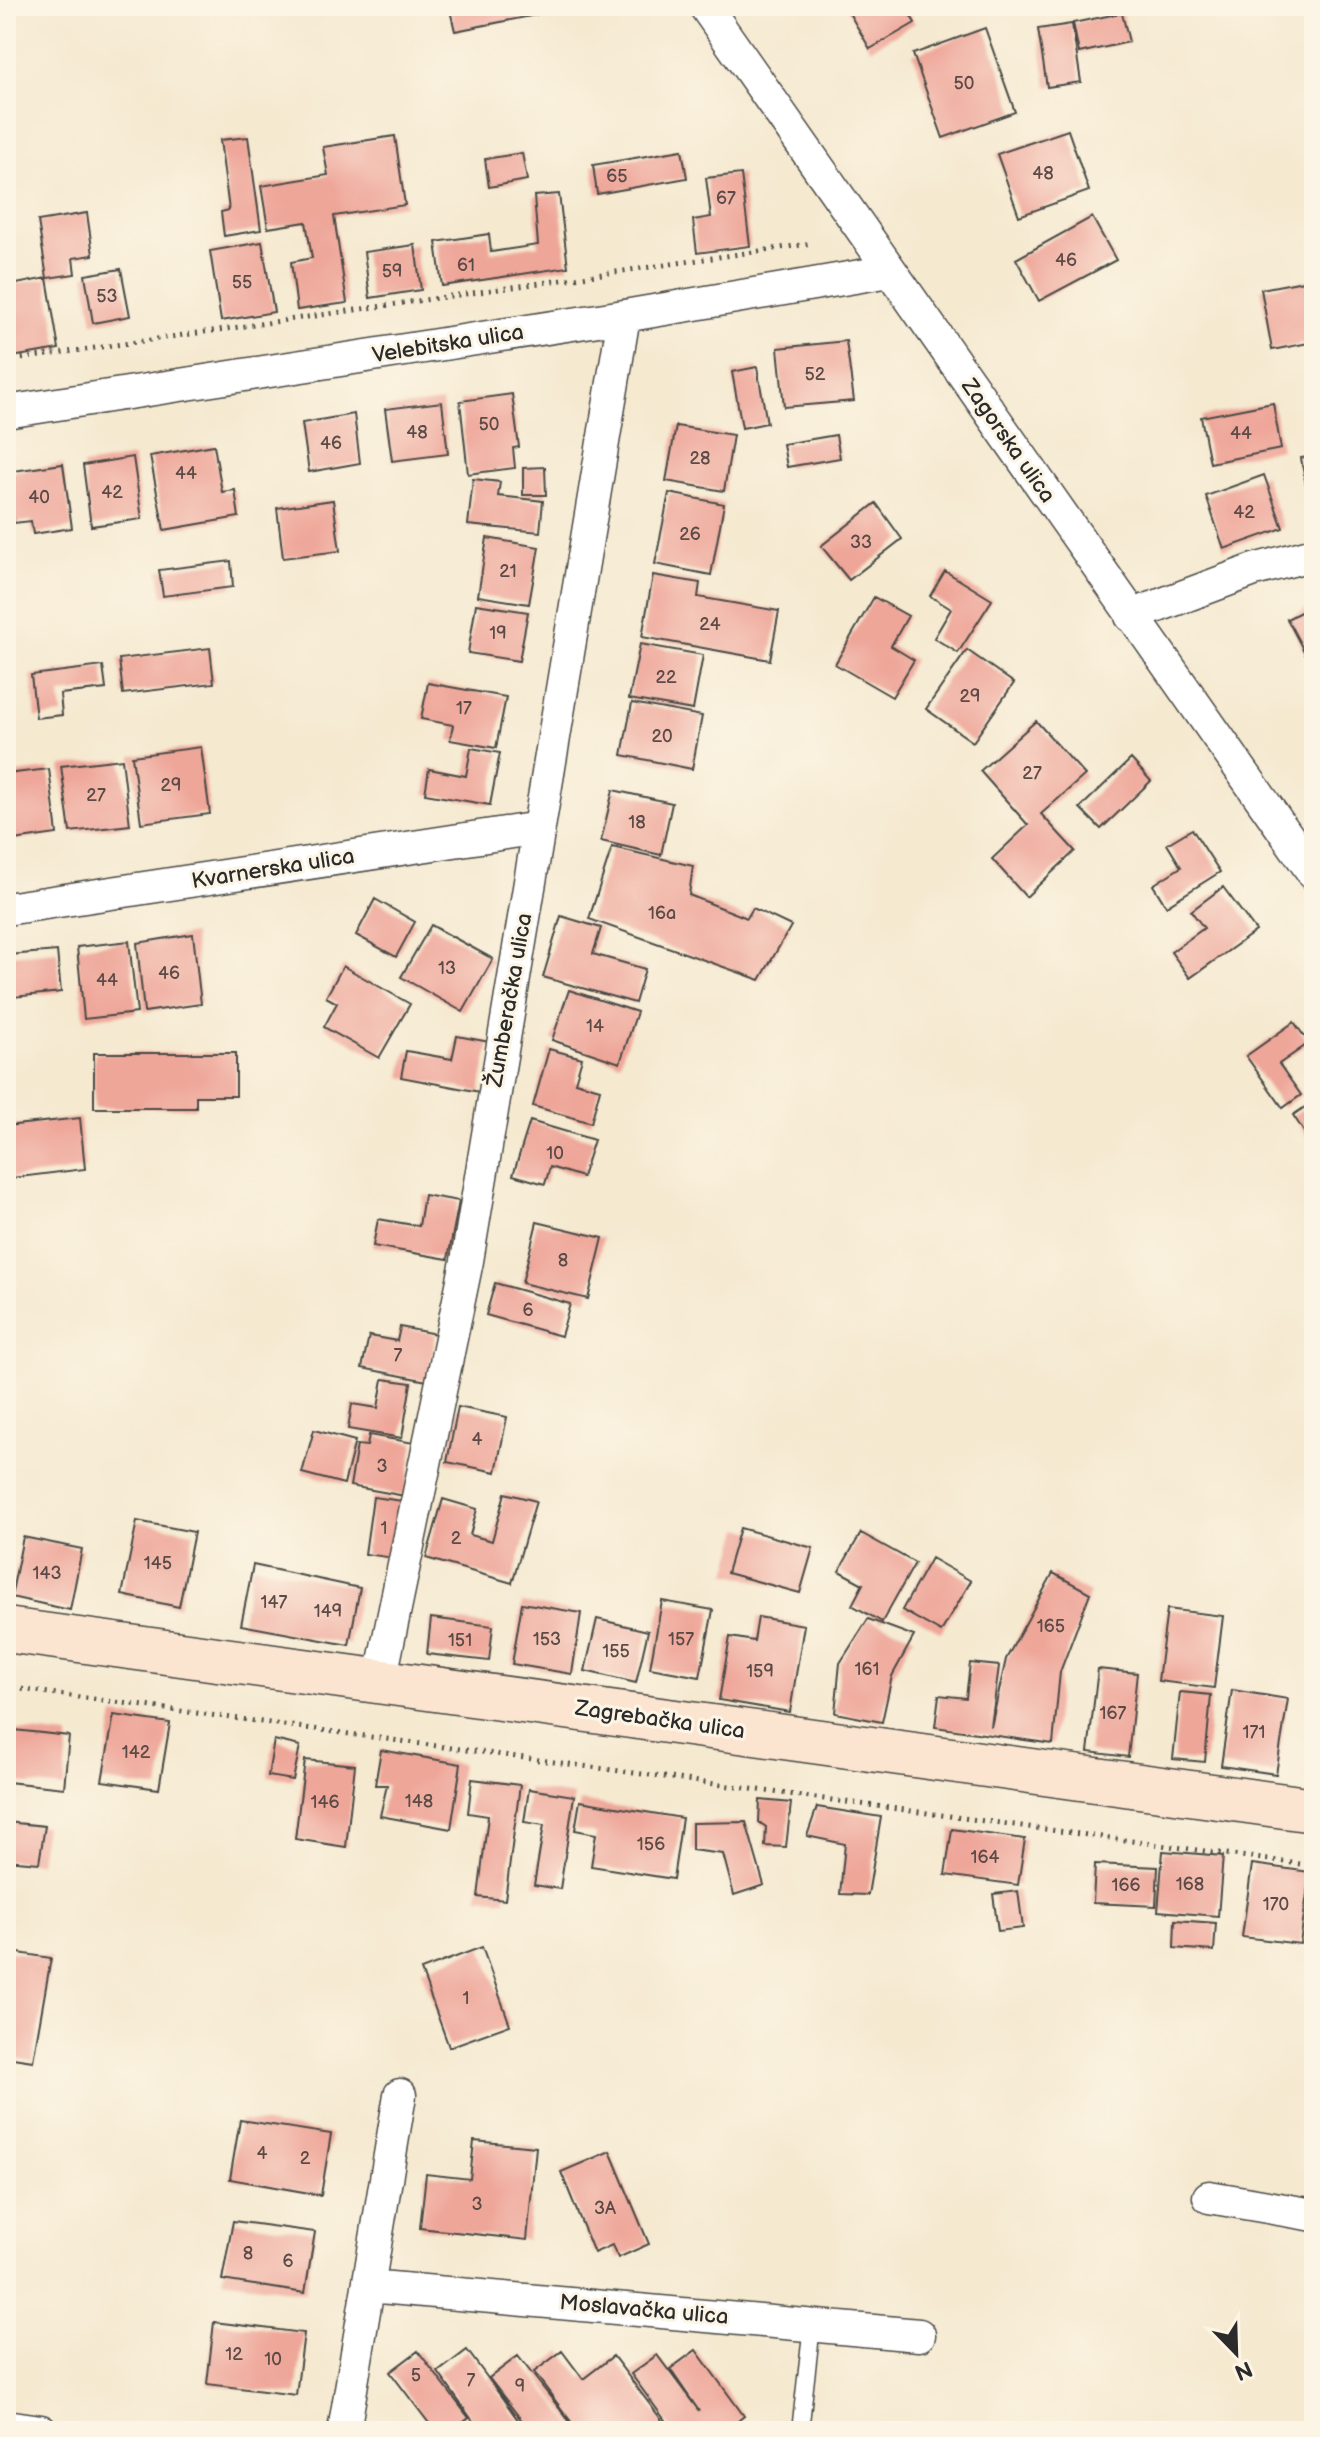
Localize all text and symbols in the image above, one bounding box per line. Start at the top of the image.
house number: 50 [954,73,974,94]
house number: 48 [1032,163,1054,184]
house number: 65 [606,166,628,187]
house number: 67 [716,188,736,209]
house number: 46 [1055,250,1077,271]
house number: 61 [457,255,475,276]
house number: 59 [382,261,402,282]
house number: 55 [232,272,252,293]
house number: 53 [96,286,118,307]
street label: Velebitska ulica [370,319,526,369]
house number: 52 [805,364,826,385]
street label: Zagorska ulica [955,373,1061,508]
house number: 50 [479,414,499,435]
house number: 48 [406,422,428,443]
house number: 44 [1230,423,1252,444]
house number: 46 [320,433,342,454]
house number: 28 [689,448,711,469]
house number: 44 [175,463,197,484]
house number: 42 [101,482,123,503]
house number: 40 [28,487,50,508]
house number: 42 [1233,502,1255,523]
house number: 26 [679,524,701,545]
house number: 33 [850,532,872,553]
house number: 21 [499,561,517,582]
house number: 24 [699,614,721,635]
house number: 19 [489,623,507,644]
house number: 22 [655,667,677,688]
house number: 29 [959,686,981,707]
house number: 17 [456,698,472,719]
house number: 20 [651,726,673,747]
house number: 27 [1022,763,1042,784]
house number: 29 [160,775,182,796]
house number: 27 [86,785,106,806]
house number: 18 [628,812,646,833]
street label: Kvarnerska ulica [190,843,356,895]
house number: 16a [648,903,676,924]
street label: Žumberačka ulica [480,911,539,1090]
house number: 13 [438,958,456,979]
house number: 46 [158,963,180,984]
house number: 44 [96,970,118,991]
house number: 14 [586,1016,604,1037]
house number: 10 [546,1143,564,1164]
house number: 8 [558,1250,568,1271]
house number: 6 [523,1300,534,1321]
house number: 7 [394,1345,403,1366]
house number: 4 [472,1429,483,1450]
house number: 3 [376,1456,388,1477]
house number: 1 [381,1518,387,1539]
house number: 2 [451,1528,462,1549]
house number: 145 [144,1553,172,1574]
house number: 143 [32,1563,62,1584]
house number: 147 [261,1592,288,1613]
house number: 149 [314,1601,342,1622]
house number: 165 [1037,1616,1065,1637]
house number: 153 [533,1629,561,1650]
house number: 157 [668,1629,694,1650]
house number: 151 [448,1630,472,1651]
house number: 155 [602,1641,630,1662]
house number: 161 [855,1659,879,1680]
house number: 159 [746,1661,774,1682]
street label: Zagrebačka ulica [572,1695,747,1745]
house number: 167 [1100,1703,1127,1724]
house number: 171 [1243,1722,1265,1743]
house number: 142 [122,1742,151,1763]
house number: 148 [405,1791,433,1812]
house number: 146 [311,1792,339,1813]
house number: 156 [637,1834,665,1855]
house number: 164 [971,1847,999,1868]
house number: 168 [1176,1874,1204,1895]
house number: 166 [1112,1875,1140,1896]
house number: 170 [1263,1894,1289,1915]
house number: 1 [463,1988,469,2009]
house number: 4 [257,2143,268,2164]
house number: 2 [300,2148,311,2169]
house number: 3 [471,2194,483,2215]
house number: 3A [594,2198,616,2219]
house number: 8 [243,2243,253,2264]
house number: 6 [283,2251,294,2272]
street label: Moslavačka ulica [558,2289,730,2331]
north arrow [1196,2313,1276,2393]
house number: 12 [225,2344,243,2365]
house number: 10 [264,2349,282,2370]
text: N [1230,2354,1256,2386]
house number: 5 [411,2365,421,2386]
house number: 7 [467,2370,476,2391]
house number: 9 [515,2376,525,2397]

